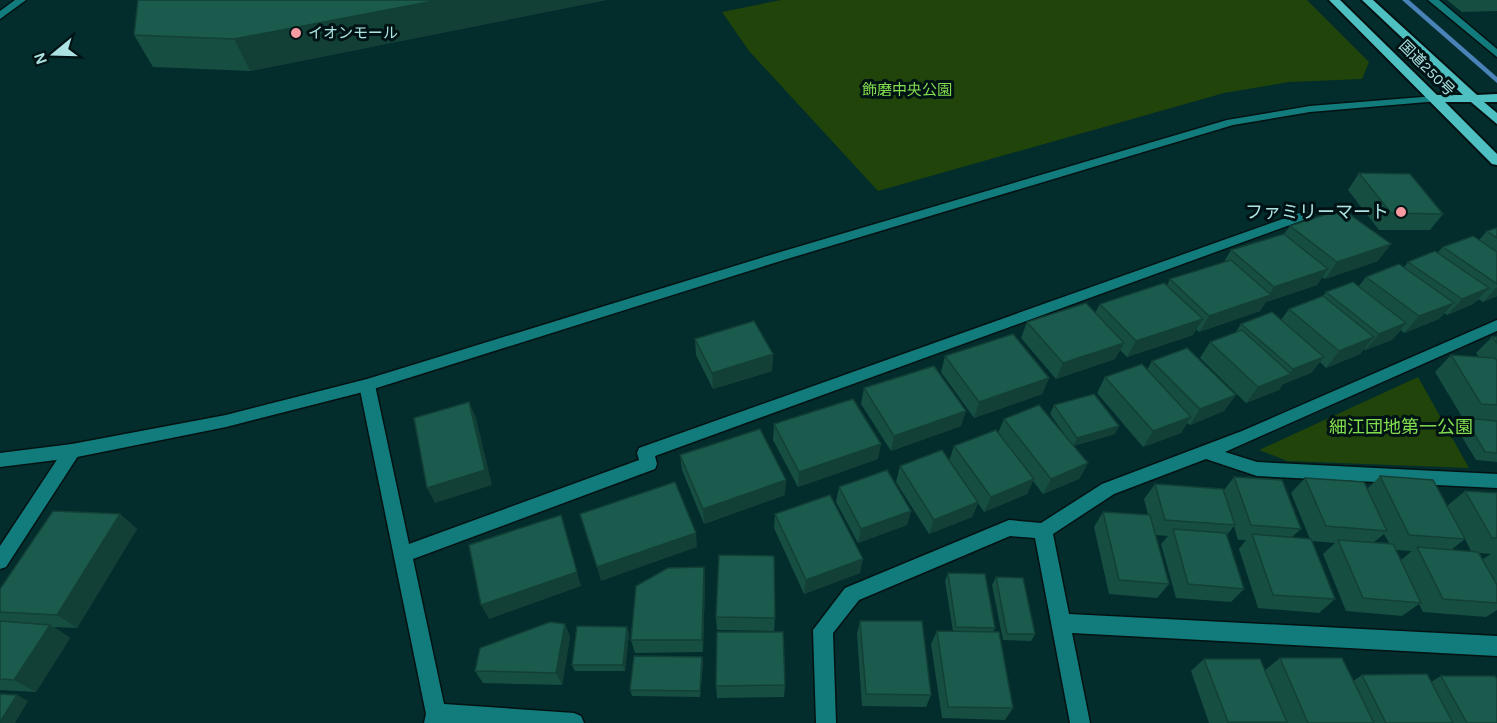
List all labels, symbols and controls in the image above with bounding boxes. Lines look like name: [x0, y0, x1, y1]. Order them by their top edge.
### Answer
north arrow: [24, 24, 84, 84]
place label: イオンモール: [308, 24, 398, 42]
marker: イオンモール: [289, 26, 303, 40]
street label: 国道250号: [1396, 37, 1458, 99]
text: N: [29, 50, 51, 67]
park label: 飾磨中央公園: [862, 81, 952, 99]
place label: ファミリーマート: [1245, 201, 1389, 223]
marker: ファミリーマート: [1394, 205, 1408, 219]
park label: 細江団地第一公園: [1329, 416, 1473, 438]

